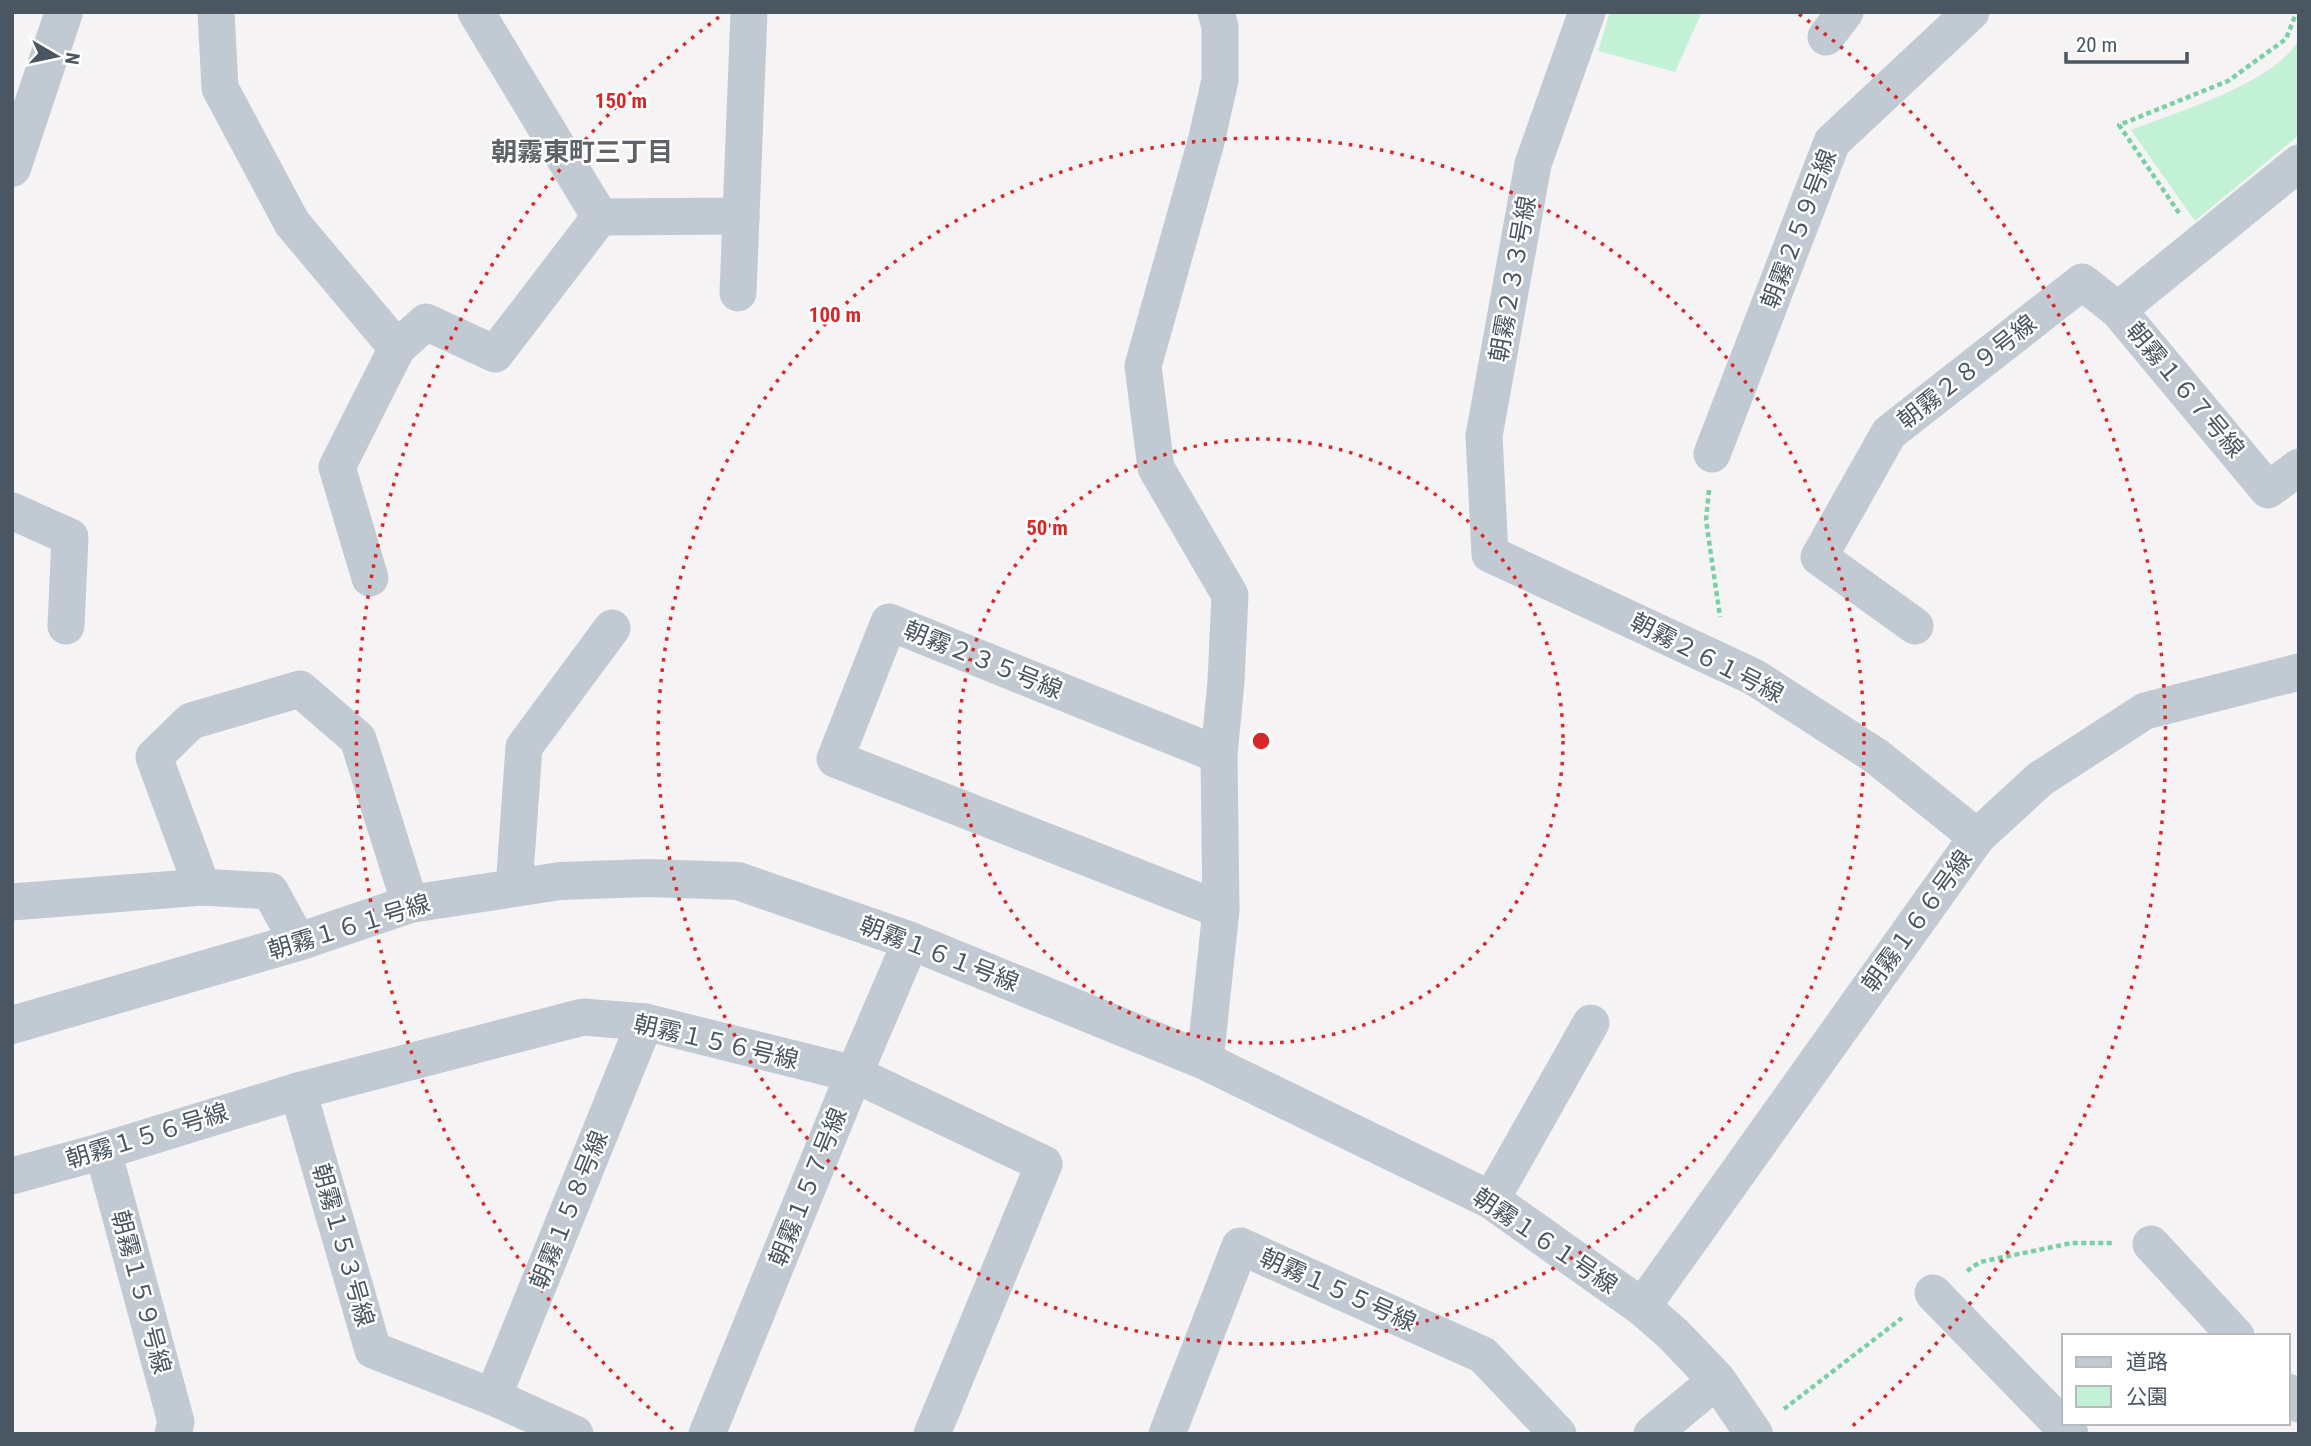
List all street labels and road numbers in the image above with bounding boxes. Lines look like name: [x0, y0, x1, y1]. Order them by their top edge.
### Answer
street label: 朝霧２５９号線: [1756, 146, 1842, 312]
street label: 朝霧２３３号線: [1485, 194, 1541, 364]
street label: 朝霧２８９号線: [1892, 309, 2042, 435]
street label: 朝霧１６７号線: [2120, 317, 2250, 463]
street label: 朝霧２６１号線: [1626, 607, 1788, 709]
street label: 朝霧２３５号線: [900, 616, 1066, 704]
street label: 朝霧１６６号線: [1856, 845, 1978, 997]
street label: 朝霧１６１号線: [265, 889, 433, 965]
street label: 朝霧１６１号線: [856, 911, 1022, 997]
street label: 朝霧１５６号線: [631, 1009, 801, 1075]
street label: 朝霧１５６号線: [63, 1098, 231, 1174]
street label: 朝霧１５７号線: [764, 1104, 852, 1270]
street label: 朝霧１５８号線: [525, 1127, 613, 1293]
street label: 朝霧１５３号線: [306, 1160, 380, 1330]
street label: 朝霧１６１号線: [1468, 1182, 1622, 1300]
street label: 朝霧１５９号線: [106, 1207, 176, 1377]
street label: 朝霧１５５号線: [1256, 1243, 1420, 1337]

